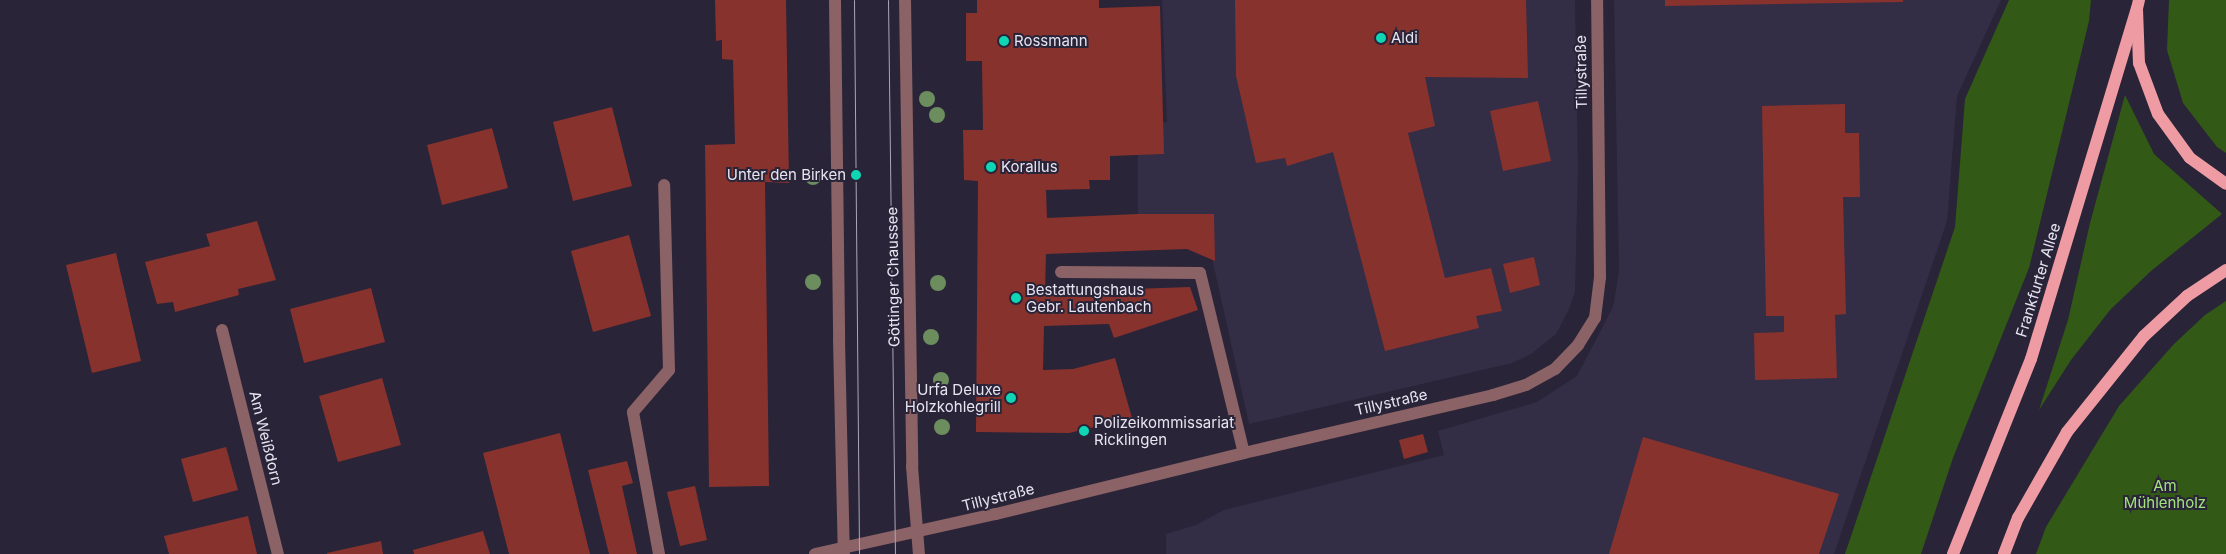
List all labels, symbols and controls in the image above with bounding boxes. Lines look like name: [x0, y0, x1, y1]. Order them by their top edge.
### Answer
place label: Aldi: [1391, 29, 1418, 47]
place label: Rossmann: [1014, 32, 1088, 50]
marker: Aldi: [1375, 32, 1387, 44]
marker: Rossmann: [998, 35, 1010, 47]
street label: Tillystraße: [1571, 35, 1591, 109]
place label: Korallus: [1001, 158, 1058, 176]
marker: Korallus: [985, 161, 997, 173]
place label: Unter den Birken: [727, 166, 846, 184]
marker: Unter den Birken: [850, 169, 862, 181]
street label: Göttinger Chaussee: [883, 207, 903, 347]
street label: Frankfurter Allee: [2012, 221, 2064, 339]
place label: Bestattungshaus Gebr. Lautenbach: [1026, 280, 1152, 315]
marker: Bestattungshaus Gebr. Lautenbach: [1010, 292, 1022, 304]
place label: Urfa Deluxe Holzkohlegrill: [905, 380, 1001, 415]
street label: Tillystraße: [1353, 385, 1429, 419]
street label: Am Weißdorn: [246, 389, 286, 487]
marker: Urfa Deluxe Holzkohlegrill: [1005, 392, 1017, 404]
place label: Polizeikommissariat Ricklingen: [1094, 413, 1234, 448]
marker: Polizeikommissariat Ricklingen: [1078, 425, 1090, 437]
park label: Am Mühlenholz: [2124, 476, 2206, 511]
street label: Tillystraße: [960, 479, 1036, 515]

